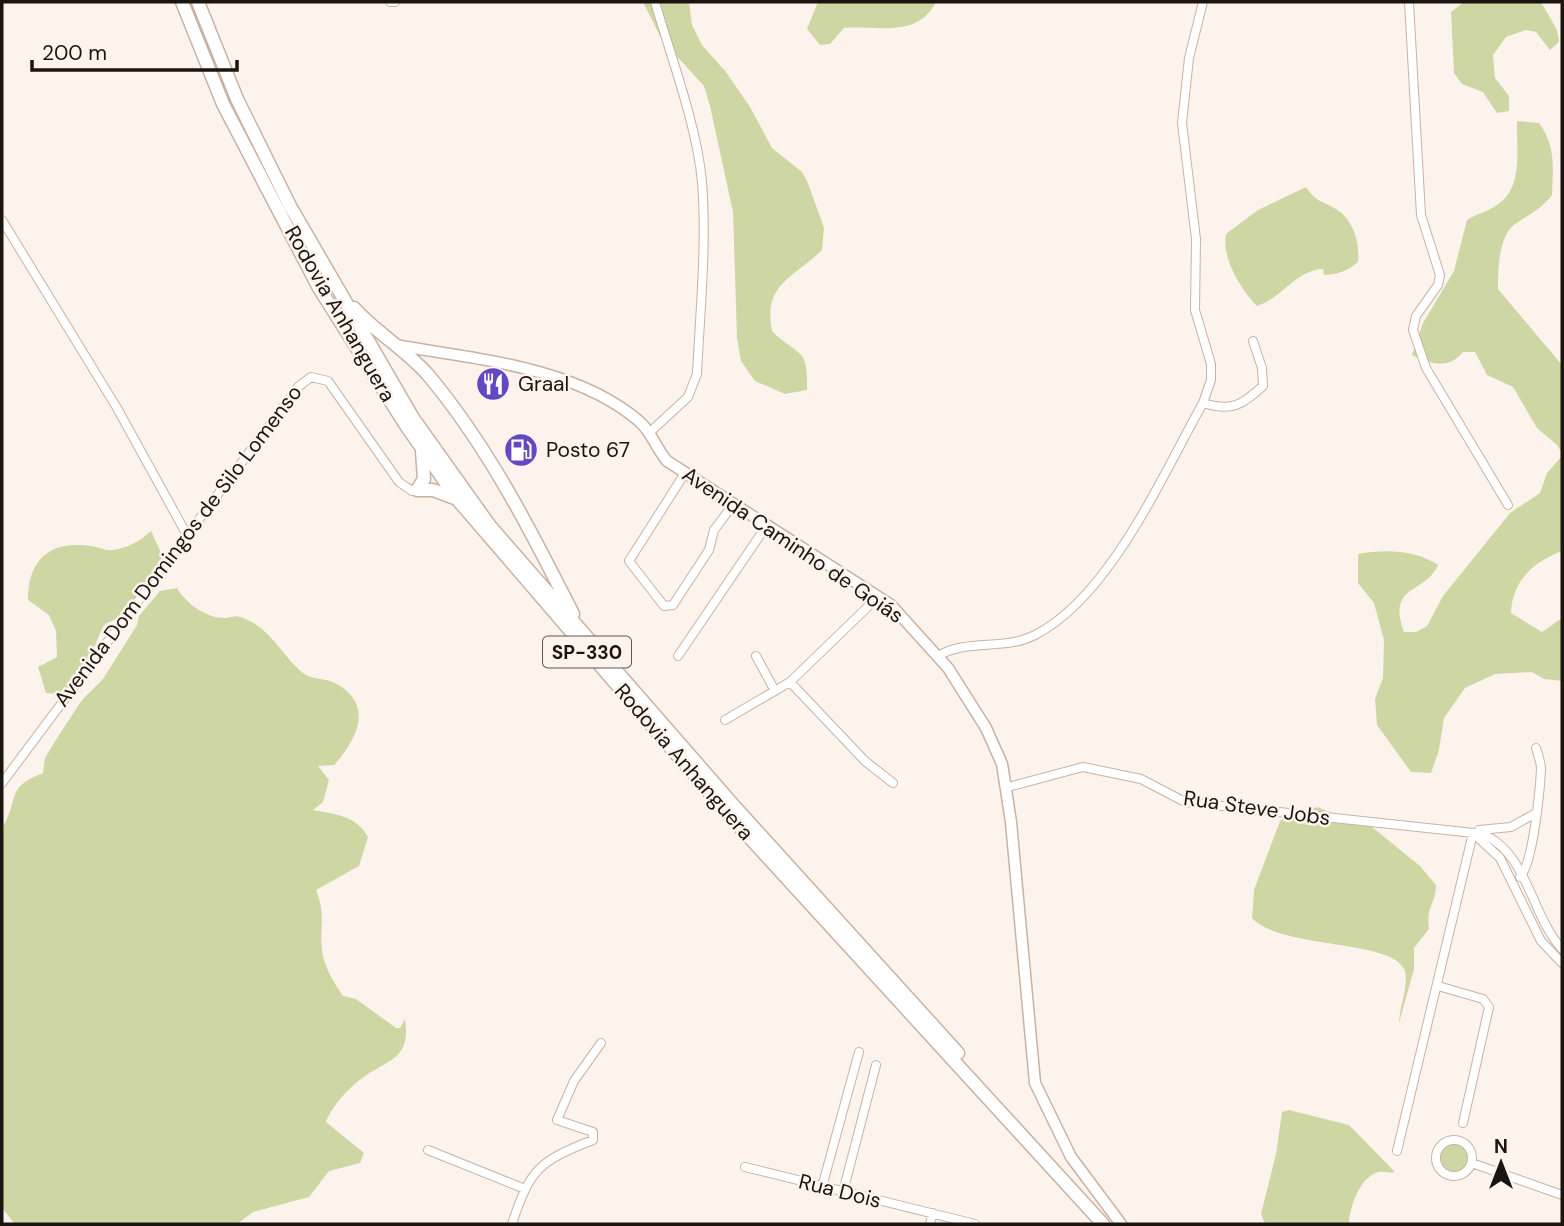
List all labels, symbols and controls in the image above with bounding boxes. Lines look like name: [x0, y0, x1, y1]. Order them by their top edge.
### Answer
scale bar: [32, 28, 236, 72]
text: 200 m: [42, 39, 107, 67]
street label: Rodovia Anhanguera: [278, 221, 402, 407]
restaurant icon: Graal: [474, 365, 512, 403]
place label: Graal: [518, 370, 569, 398]
street label: Avenida Dom Domingos de Silo Lomenso: [48, 380, 308, 712]
fuel station icon: Posto 67: [502, 431, 540, 469]
place label: Posto 67: [546, 436, 630, 464]
street label: Avenida Caminho de Goiás: [677, 460, 909, 630]
road number: SP-330: [543, 636, 631, 667]
street label: Rodovia Anhanguera: [608, 678, 760, 846]
street label: Rua Steve Jobs: [1182, 784, 1332, 832]
north arrow: [1466, 1128, 1536, 1198]
text: N: [1494, 1134, 1508, 1159]
street label: Rua Dois: [796, 1167, 884, 1215]

